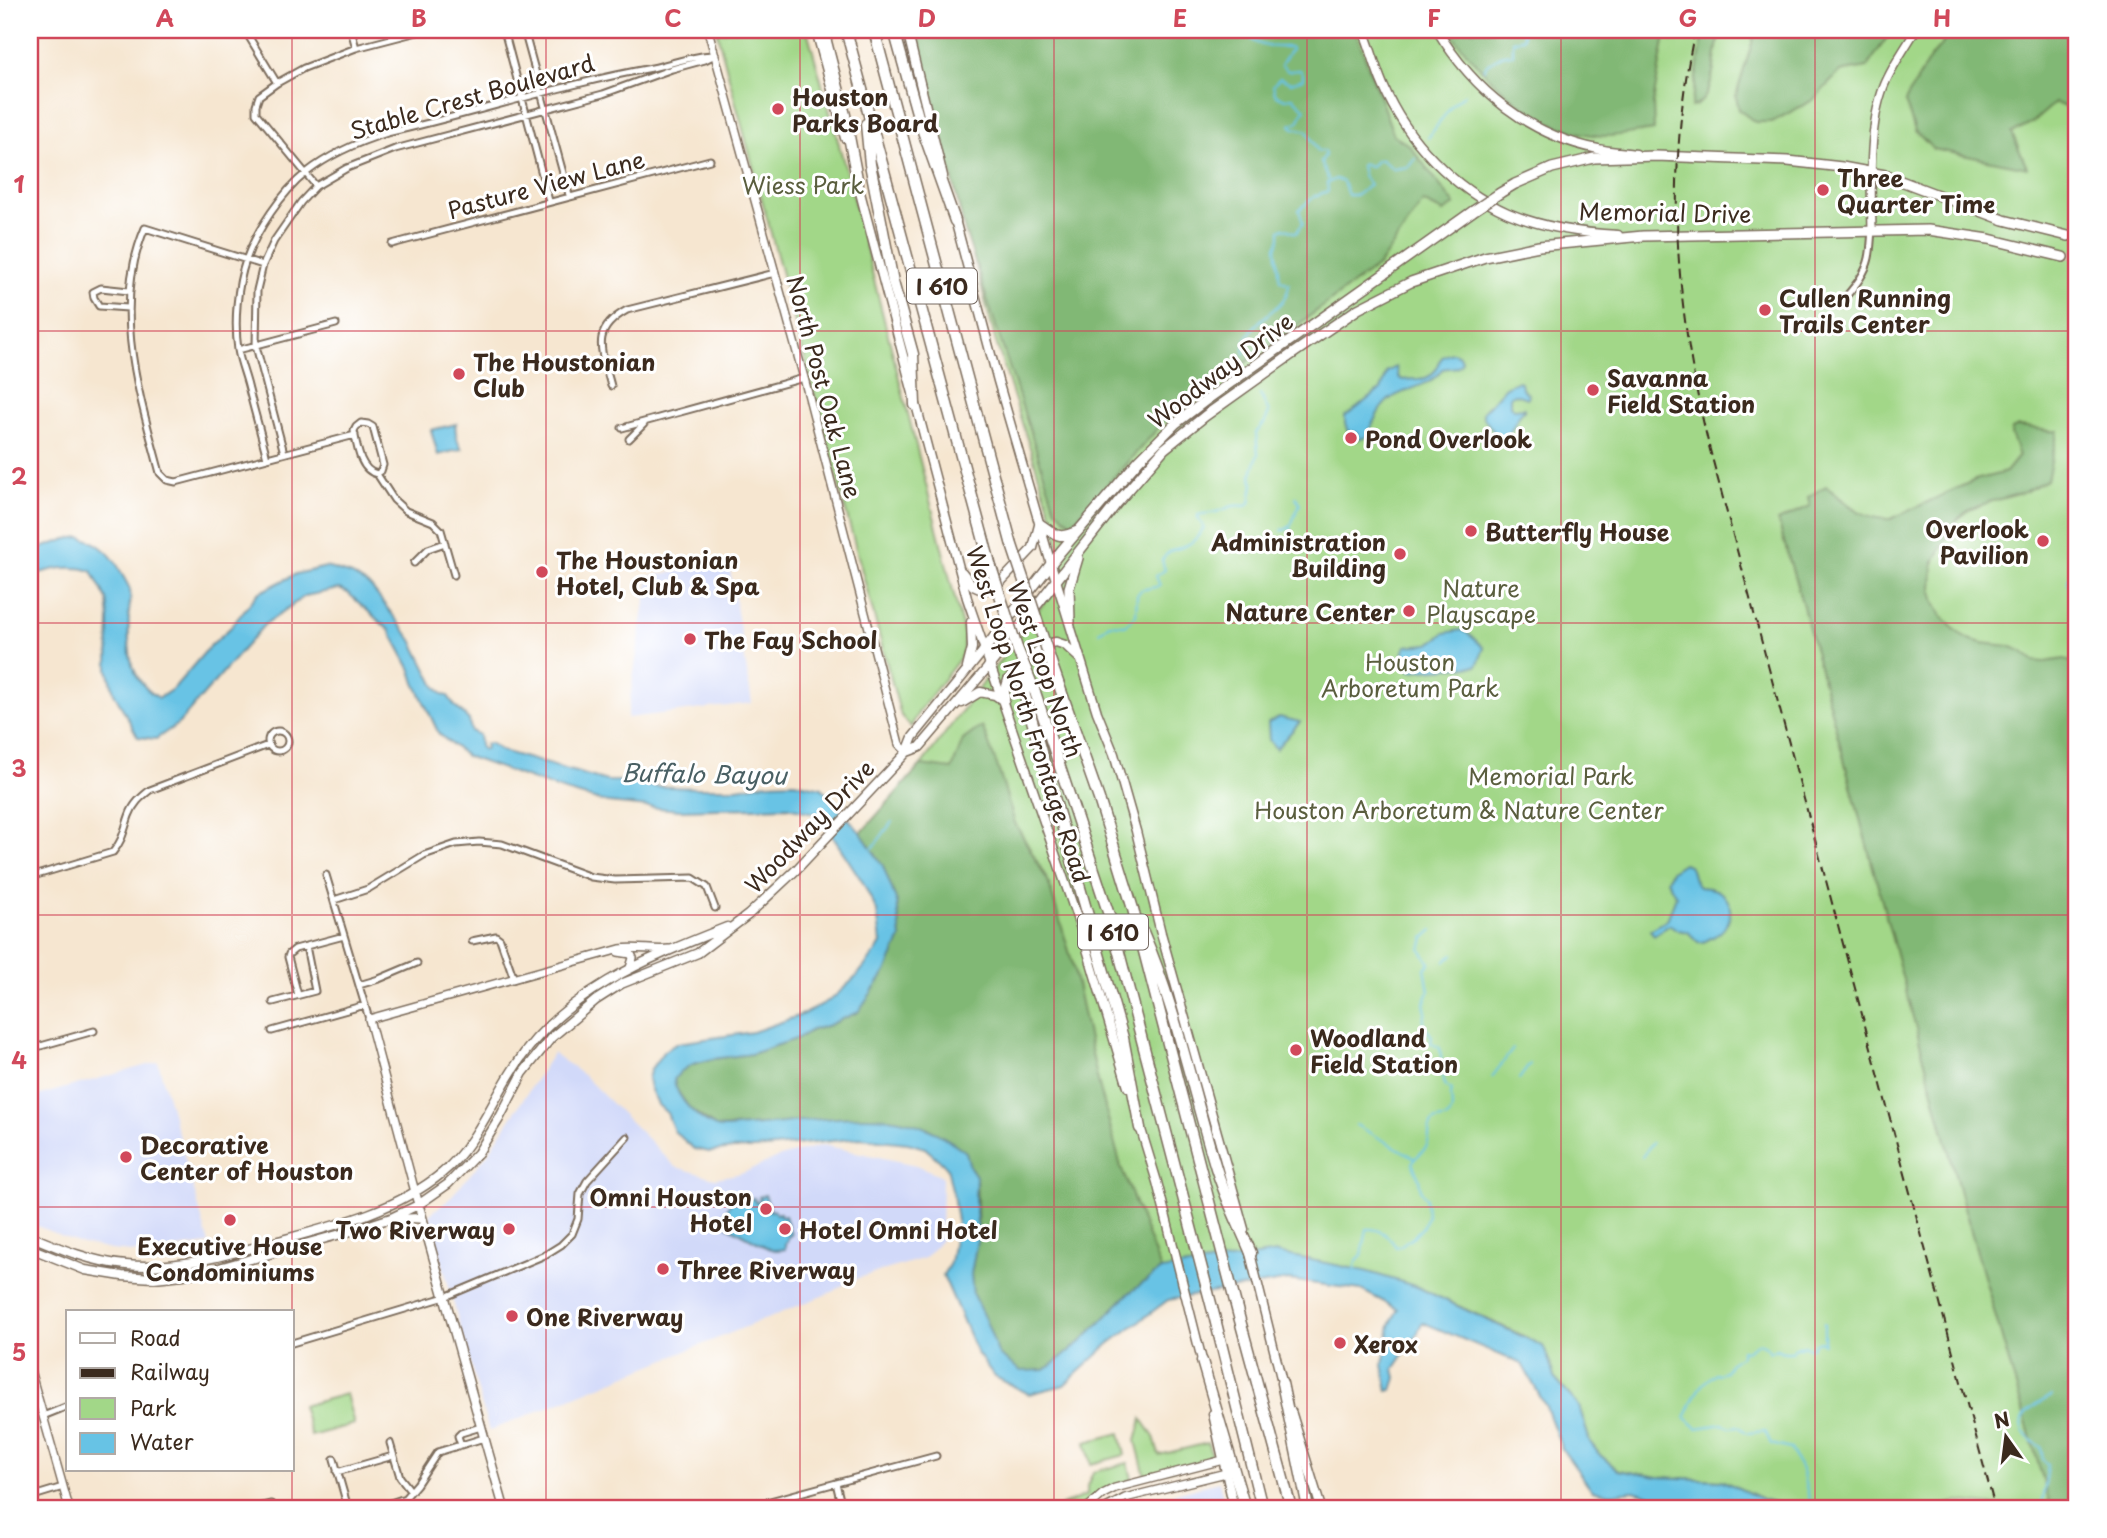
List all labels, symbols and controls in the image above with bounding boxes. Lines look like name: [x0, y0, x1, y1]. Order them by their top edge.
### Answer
text: A: [156, 0, 174, 35]
text: B: [411, 0, 427, 35]
text: C: [664, 0, 682, 35]
text: D: [918, 0, 936, 35]
text: E: [1173, 0, 1187, 35]
text: F: [1427, 0, 1441, 35]
text: G: [1679, 0, 1697, 35]
text: H: [1933, 0, 1951, 35]
street label: Stable Crest Boulevard: [346, 44, 598, 148]
place label: Houston Parks Board: [792, 79, 938, 140]
marker: Houston Parks Board: [770, 101, 786, 117]
street label: Pasture View Lane: [444, 141, 648, 227]
place label: Three Quarter Time: [1837, 160, 1995, 221]
text: 1: [14, 166, 25, 201]
park label: Wiess Park: [742, 167, 864, 202]
marker: Three Quarter Time: [1815, 182, 1831, 198]
street label: Memorial Drive: [1578, 193, 1752, 231]
road number: I 610: [907, 268, 977, 304]
street label: North Post Oak Lane: [778, 272, 872, 502]
place label: Cullen Running Trails Center: [1779, 280, 1951, 341]
marker: Cullen Running Trails Center: [1757, 302, 1773, 318]
street label: Woodway Drive: [1140, 304, 1300, 436]
place label: The Houstonian Club: [473, 344, 655, 405]
place label: Savanna Field Station: [1607, 360, 1755, 421]
marker: The Houstonian Club: [451, 366, 467, 382]
marker: Savanna Field Station: [1585, 382, 1601, 398]
place label: Pond Overlook: [1365, 421, 1532, 456]
marker: Pond Overlook: [1343, 430, 1359, 446]
text: 2: [11, 458, 27, 493]
place label: Overlook Pavilion: [1925, 511, 2029, 572]
place label: Butterfly House: [1485, 514, 1670, 549]
marker: Butterfly House: [1463, 523, 1479, 539]
place label: Administration Building: [1210, 524, 1386, 585]
marker: Overlook Pavilion: [2035, 533, 2051, 549]
street label: West Loop North Frontage Road: [958, 541, 1100, 887]
place label: The Houstonian Hotel, Club & Spa: [556, 542, 760, 603]
marker: Administration Building: [1392, 546, 1408, 562]
marker: The Houstonian Hotel, Club & Spa: [534, 564, 550, 580]
park label: Nature Playscape: [1426, 570, 1536, 631]
street label: West Loop North: [999, 576, 1093, 762]
place label: Nature Center: [1225, 594, 1395, 629]
marker: Nature Center: [1401, 603, 1417, 619]
place label: The Fay School: [704, 622, 877, 657]
marker: The Fay School: [682, 631, 698, 647]
park label: Houston Arboretum Park: [1321, 644, 1499, 705]
text: 3: [11, 750, 27, 785]
street label: Woodway Drive: [736, 751, 882, 901]
water label: Buffalo Bayou: [621, 754, 789, 792]
park label: Memorial Park: [1468, 758, 1634, 793]
park label: Houston Arboretum & Nature Center: [1254, 792, 1664, 827]
road number: I 610: [1078, 914, 1148, 950]
place label: Woodland Field Station: [1310, 1020, 1458, 1081]
text: 4: [11, 1042, 27, 1077]
marker: Woodland Field Station: [1288, 1042, 1304, 1058]
place label: Decorative Center of Houston: [140, 1127, 354, 1188]
marker: Decorative Center of Houston: [118, 1149, 134, 1165]
place label: Omni Houston Hotel: [590, 1179, 752, 1240]
marker: Omni Houston Hotel: [758, 1201, 774, 1217]
marker: Executive House Condominiums: [222, 1212, 238, 1228]
place label: Two Riverway: [335, 1212, 495, 1247]
place label: Hotel Omni Hotel: [799, 1212, 998, 1247]
marker: Two Riverway: [501, 1221, 517, 1237]
marker: Hotel Omni Hotel: [777, 1221, 793, 1237]
place label: Executive House Condominiums: [137, 1228, 323, 1289]
place label: Three Riverway: [677, 1252, 855, 1287]
marker: Three Riverway: [655, 1261, 671, 1277]
place label: One Riverway: [526, 1299, 683, 1334]
marker: One Riverway: [504, 1308, 520, 1324]
legend: [66, 1310, 294, 1472]
text: Road: [130, 1321, 181, 1353]
place label: Xerox: [1354, 1326, 1418, 1361]
text: 5: [12, 1334, 26, 1369]
marker: Xerox: [1332, 1335, 1348, 1351]
text: Railway: [130, 1355, 210, 1387]
text: Park: [130, 1391, 177, 1423]
north arrow: [1970, 1402, 2040, 1472]
text: N: [1991, 1404, 2012, 1435]
text: Water: [130, 1425, 194, 1457]

